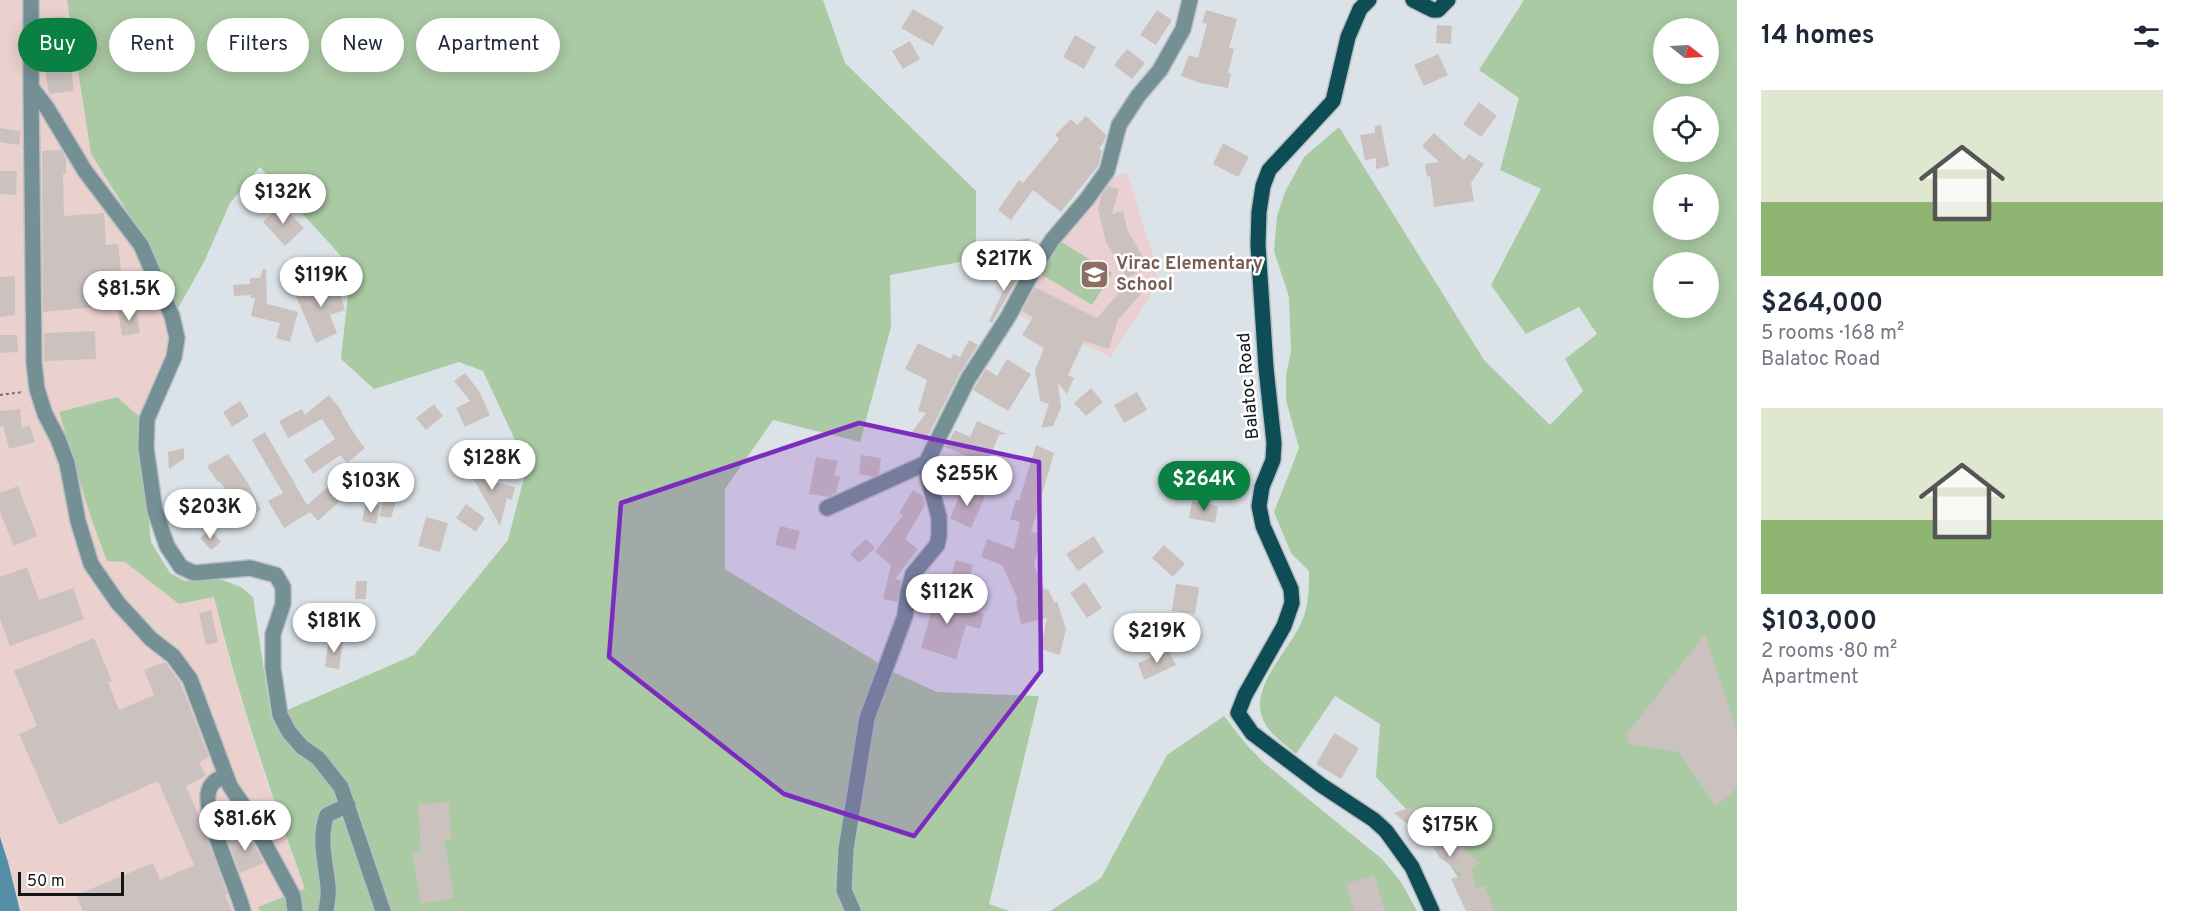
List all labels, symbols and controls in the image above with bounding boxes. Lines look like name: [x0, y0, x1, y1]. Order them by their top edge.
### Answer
chip: Buy: [18, 18, 97, 72]
chip: Rent: [109, 18, 195, 72]
chip: Filters: [207, 18, 309, 72]
chip: New: [321, 18, 404, 72]
chip: Apartment: [416, 18, 560, 72]
north arrow: [1653, 18, 1719, 84]
map controls: [1653, 18, 1719, 318]
text: 14 homes: [1761, 20, 1875, 53]
icon: filters: [2130, 20, 2163, 53]
button: locate: [1653, 96, 1719, 162]
icon: home: [1908, 129, 2016, 237]
pin: $132K: [241, 174, 325, 225]
button: +: [1653, 174, 1719, 240]
text: $132K: [254, 180, 312, 206]
pin: $217K: [962, 241, 1046, 292]
text: $217K: [975, 247, 1033, 273]
button: −: [1653, 252, 1719, 318]
place label: Virac Elementary School: [1116, 253, 1263, 297]
pin: $119K: [279, 257, 363, 308]
school or university icon: Virac Elementary School: [1079, 258, 1111, 290]
text: $119K: [294, 263, 348, 289]
pin: $81.5K: [80, 271, 178, 322]
text: $81.5K: [97, 277, 161, 303]
text: $264,000: [1761, 288, 1883, 321]
text: 5 rooms · 168 m²: [1761, 321, 1904, 347]
street label: Balatoc Road: [1233, 332, 1265, 440]
text: Balatoc Road: [1761, 347, 1880, 373]
pin: $128K: [450, 440, 534, 491]
text: $128K: [463, 446, 521, 472]
icon: home: [1908, 447, 2016, 555]
pin: $255K: [925, 456, 1009, 507]
pin: $264K: [1162, 461, 1246, 512]
text: $255K: [936, 462, 998, 488]
pin: $103K: [329, 463, 413, 514]
text: $264K: [1172, 467, 1236, 493]
text: $103K: [341, 469, 401, 495]
pin: $203K: [168, 489, 252, 540]
text: $203K: [178, 495, 242, 521]
pin: $112K: [905, 574, 989, 625]
text: $112K: [920, 580, 974, 606]
pin: $181K: [292, 603, 376, 654]
text: $103,000: [1761, 606, 1877, 639]
text: $181K: [307, 609, 361, 635]
pin: $219K: [1115, 613, 1199, 664]
text: $219K: [1128, 619, 1186, 645]
text: 2 rooms · 80 m²: [1761, 639, 1897, 665]
text: Apartment: [1761, 665, 1859, 691]
pin: $81.6K: [196, 801, 294, 852]
text: $81.6K: [213, 807, 277, 833]
pin: $175K: [1408, 807, 1492, 858]
text: $175K: [1421, 813, 1479, 839]
scale bar: [18, 869, 124, 896]
text: 50 m: [27, 872, 65, 892]

